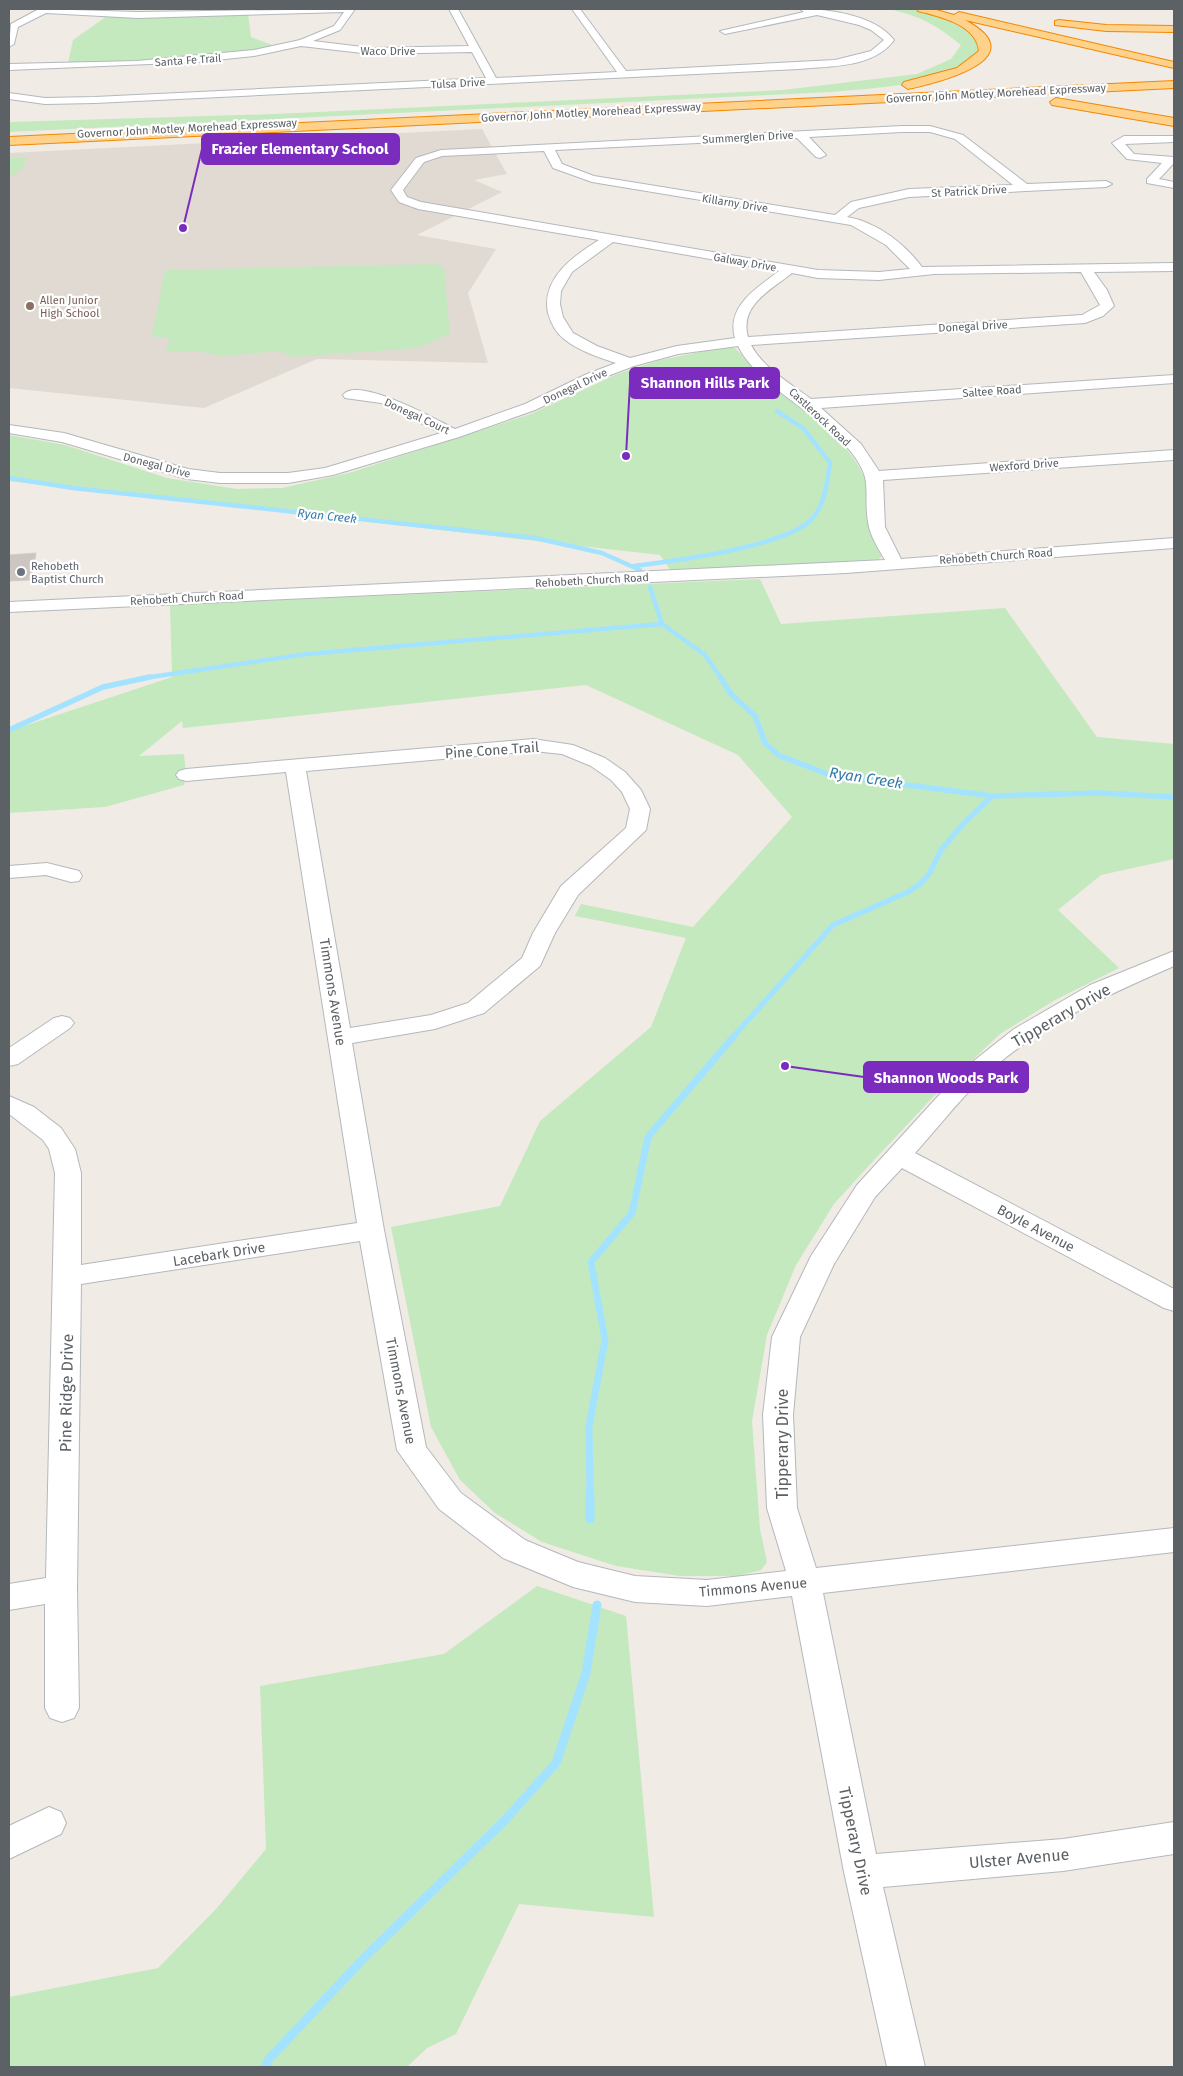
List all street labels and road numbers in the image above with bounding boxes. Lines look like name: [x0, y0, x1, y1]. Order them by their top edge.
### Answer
street label: Waco Drive: [361, 45, 415, 58]
street label: Santa Fe Trail: [154, 52, 222, 69]
street label: Tulsa Drive: [430, 76, 486, 91]
street label: Governor John Motley Morehead Expressway: [886, 81, 1107, 106]
street label: Governor John Motley Morehead Expressway: [481, 100, 702, 125]
street label: Governor John Motley Morehead Expressway: [77, 116, 298, 141]
street label: Summerglen Drive: [702, 129, 794, 146]
street label: St Patrick Drive: [931, 183, 1007, 200]
street label: Killarny Drive: [701, 192, 769, 215]
street label: Galway Drive: [712, 251, 777, 274]
street label: Donegal Drive: [938, 318, 1008, 335]
street label: Donegal Drive: [541, 366, 609, 407]
street label: Saltee Road: [962, 383, 1022, 400]
street label: Castlerock Road: [786, 385, 853, 449]
street label: Donegal Court: [382, 396, 451, 437]
street label: Donegal Drive: [122, 450, 192, 481]
street label: Wexford Drive: [989, 457, 1059, 474]
street label: Rehobeth Church Road: [939, 546, 1053, 567]
street label: Rehobeth Church Road: [535, 571, 649, 590]
street label: Rehobeth Church Road: [130, 589, 244, 608]
street label: Pine Cone Trail: [444, 739, 540, 762]
street label: Timmons Avenue: [316, 937, 349, 1047]
street label: Tipperary Drive: [1009, 980, 1114, 1051]
street label: Boyle Avenue: [994, 1201, 1077, 1256]
street label: Lacebark Drive: [172, 1239, 267, 1270]
street label: Pine Ridge Drive: [56, 1334, 77, 1452]
street label: Timmons Avenue: [382, 1336, 419, 1446]
street label: Tipperary Drive: [773, 1389, 792, 1499]
street label: Timmons Avenue: [698, 1574, 808, 1601]
street label: Tipperary Drive: [835, 1785, 876, 1897]
street label: Ulster Avenue: [968, 1845, 1070, 1872]

